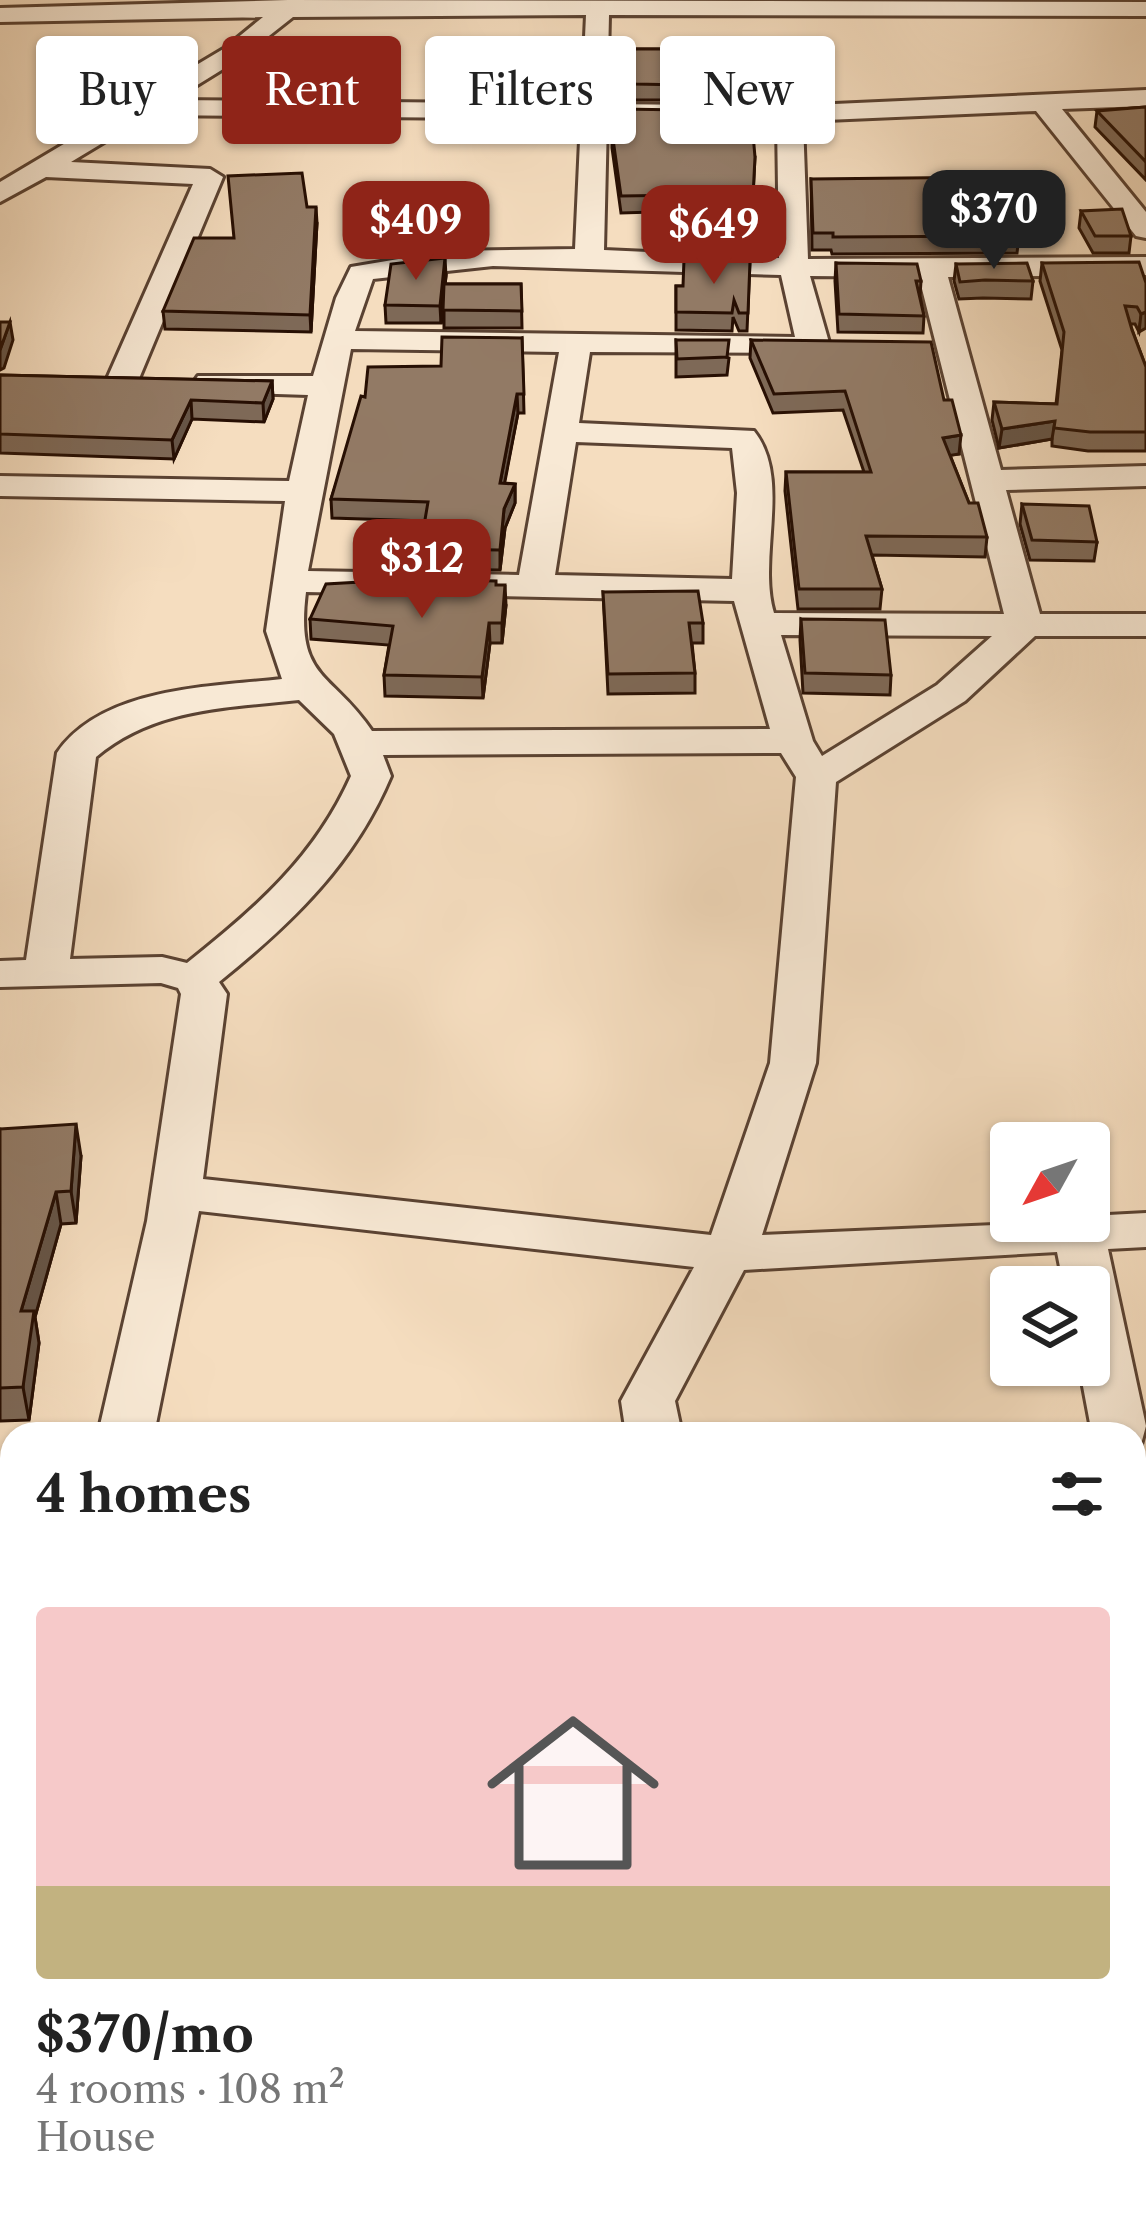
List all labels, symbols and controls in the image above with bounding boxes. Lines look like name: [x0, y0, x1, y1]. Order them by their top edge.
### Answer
chip: Buy: [36, 36, 198, 144]
chip: Rent: [222, 36, 401, 144]
chip: Filters: [425, 36, 636, 144]
chip: New: [660, 36, 835, 144]
pin: $370: [923, 170, 1065, 272]
pin: $409: [345, 181, 487, 283]
pin: $649: [643, 185, 785, 287]
text: $370: [949, 185, 1039, 233]
text: $409: [369, 196, 463, 244]
text: $649: [668, 200, 760, 248]
pin: $312: [351, 519, 493, 621]
text: $312: [380, 534, 464, 582]
north arrow: [990, 1122, 1110, 1242]
map controls: [990, 1122, 1110, 1386]
button: layers: [990, 1266, 1110, 1386]
icon: filters: [1044, 1461, 1110, 1527]
text: 4 homes: [36, 1463, 251, 1525]
icon: home: [465, 1685, 681, 1901]
text: $370/mo: [36, 2003, 254, 2065]
text: 4 rooms · 108 m²: [36, 2065, 345, 2113]
text: House: [36, 2113, 155, 2161]

